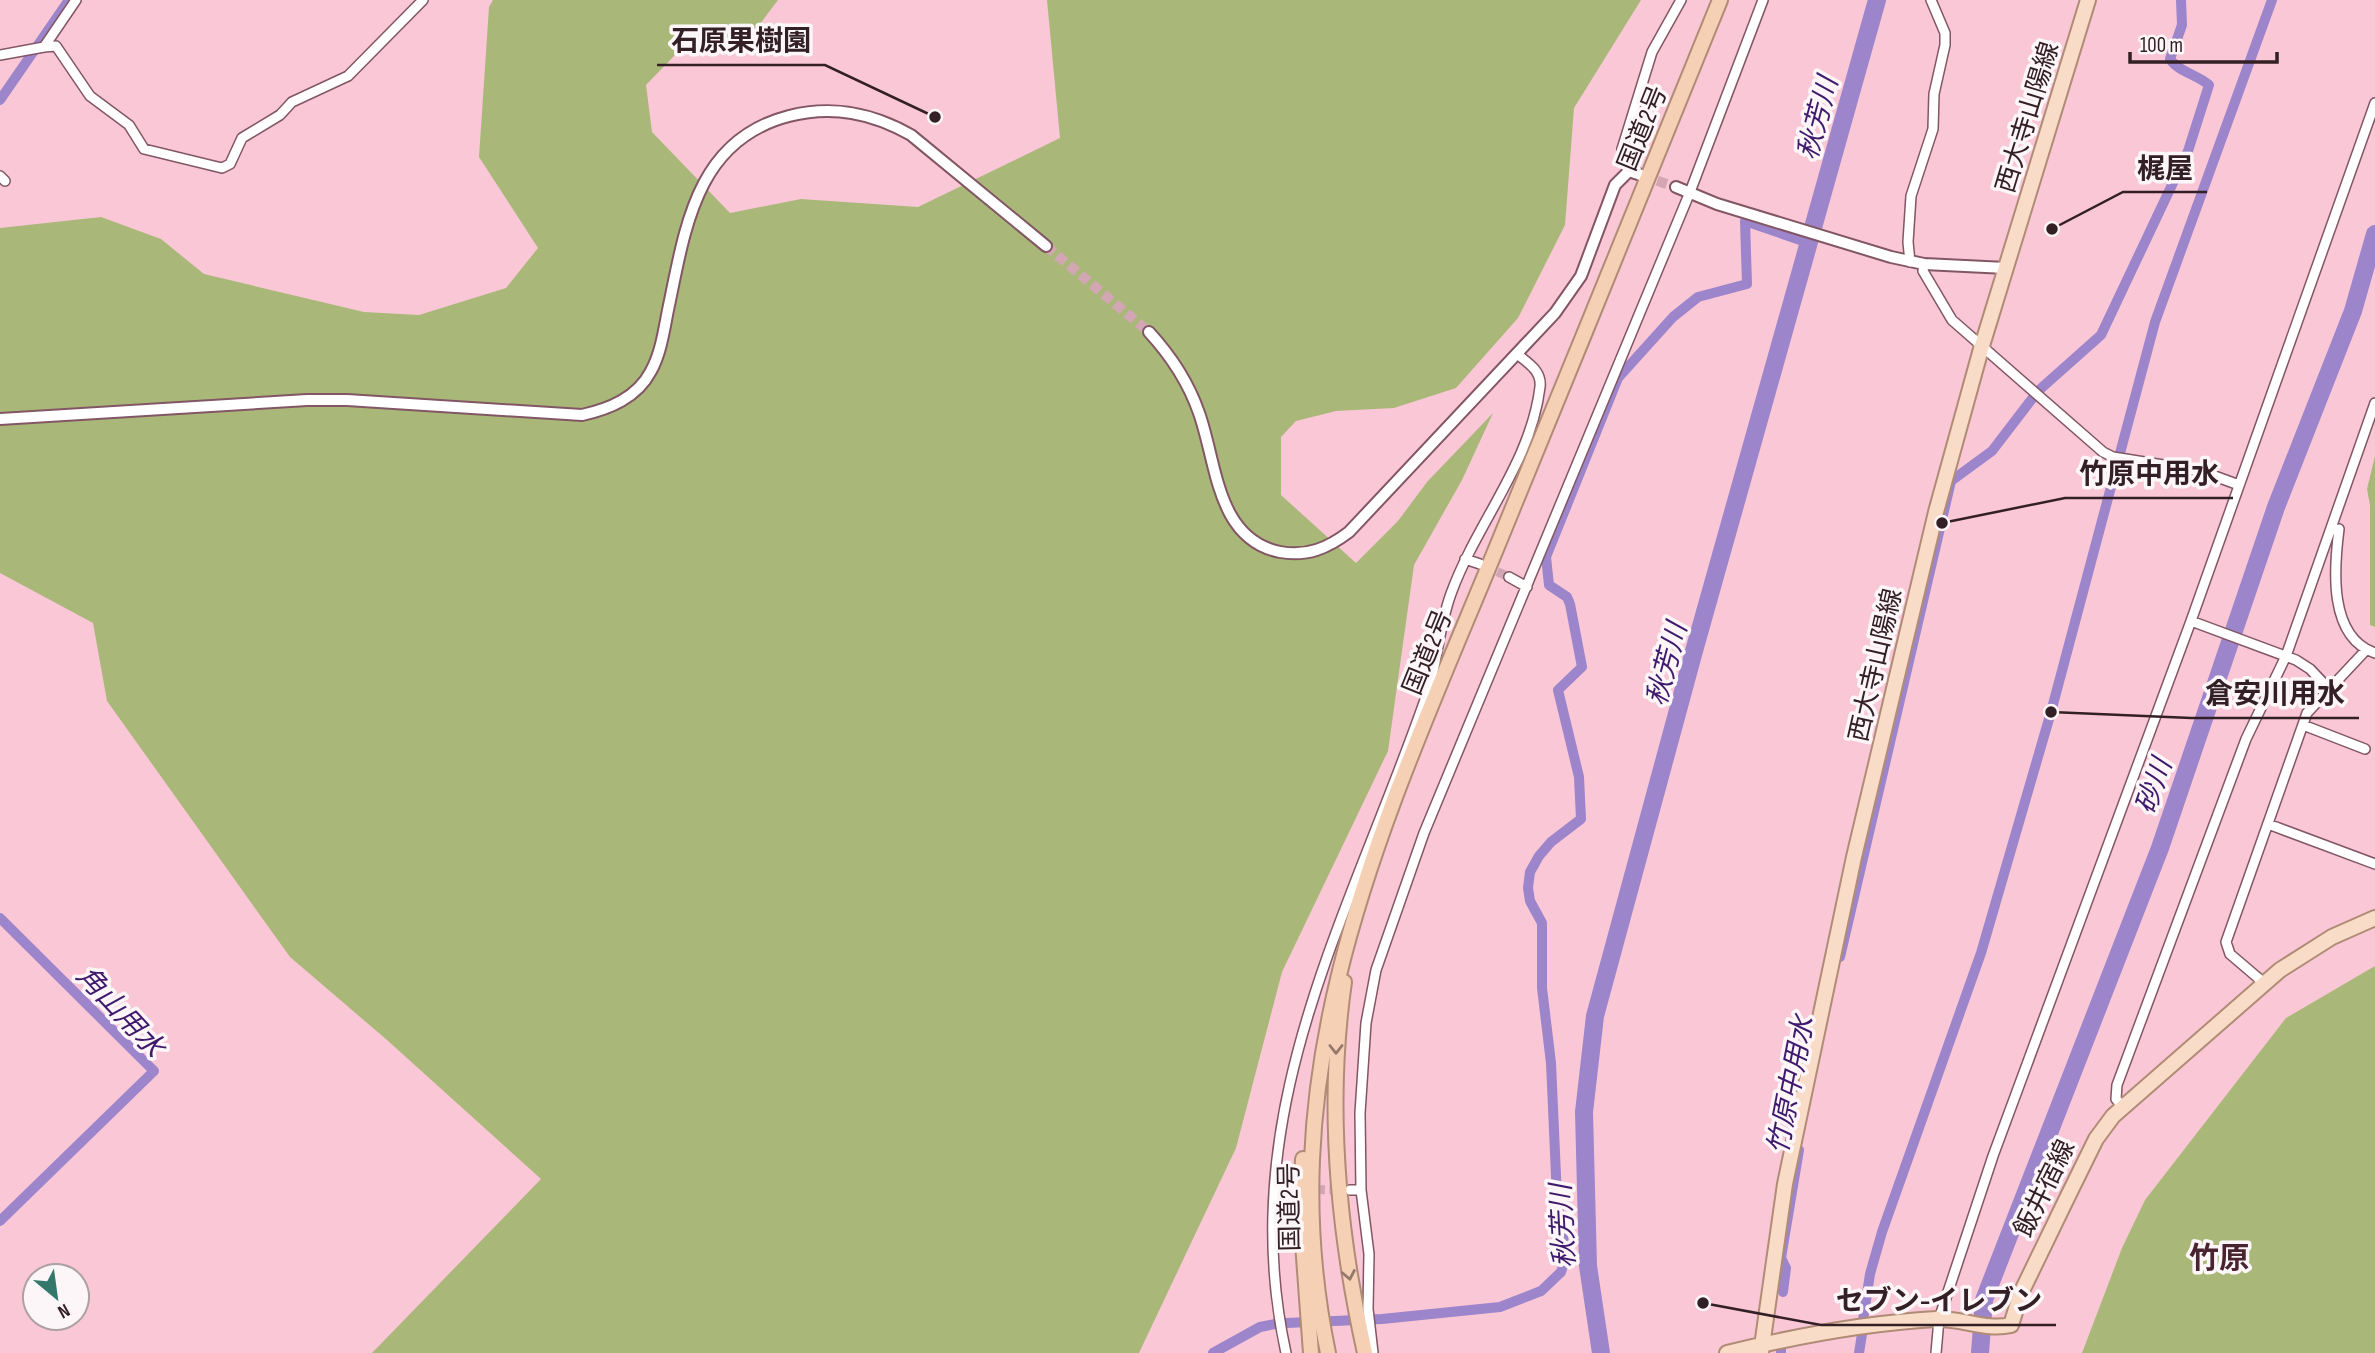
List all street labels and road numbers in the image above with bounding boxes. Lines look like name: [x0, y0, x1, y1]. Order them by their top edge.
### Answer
street label: 西大寺山陽線: [1991, 38, 2066, 197]
street label: 国道2号: [1612, 82, 1674, 175]
street label: 西大寺山陽線: [1844, 586, 1909, 745]
street label: 国道2号: [1397, 606, 1459, 699]
street label: 飯井宿線: [2009, 1135, 2082, 1242]
street label: 国道2号: [1274, 1162, 1307, 1252]

